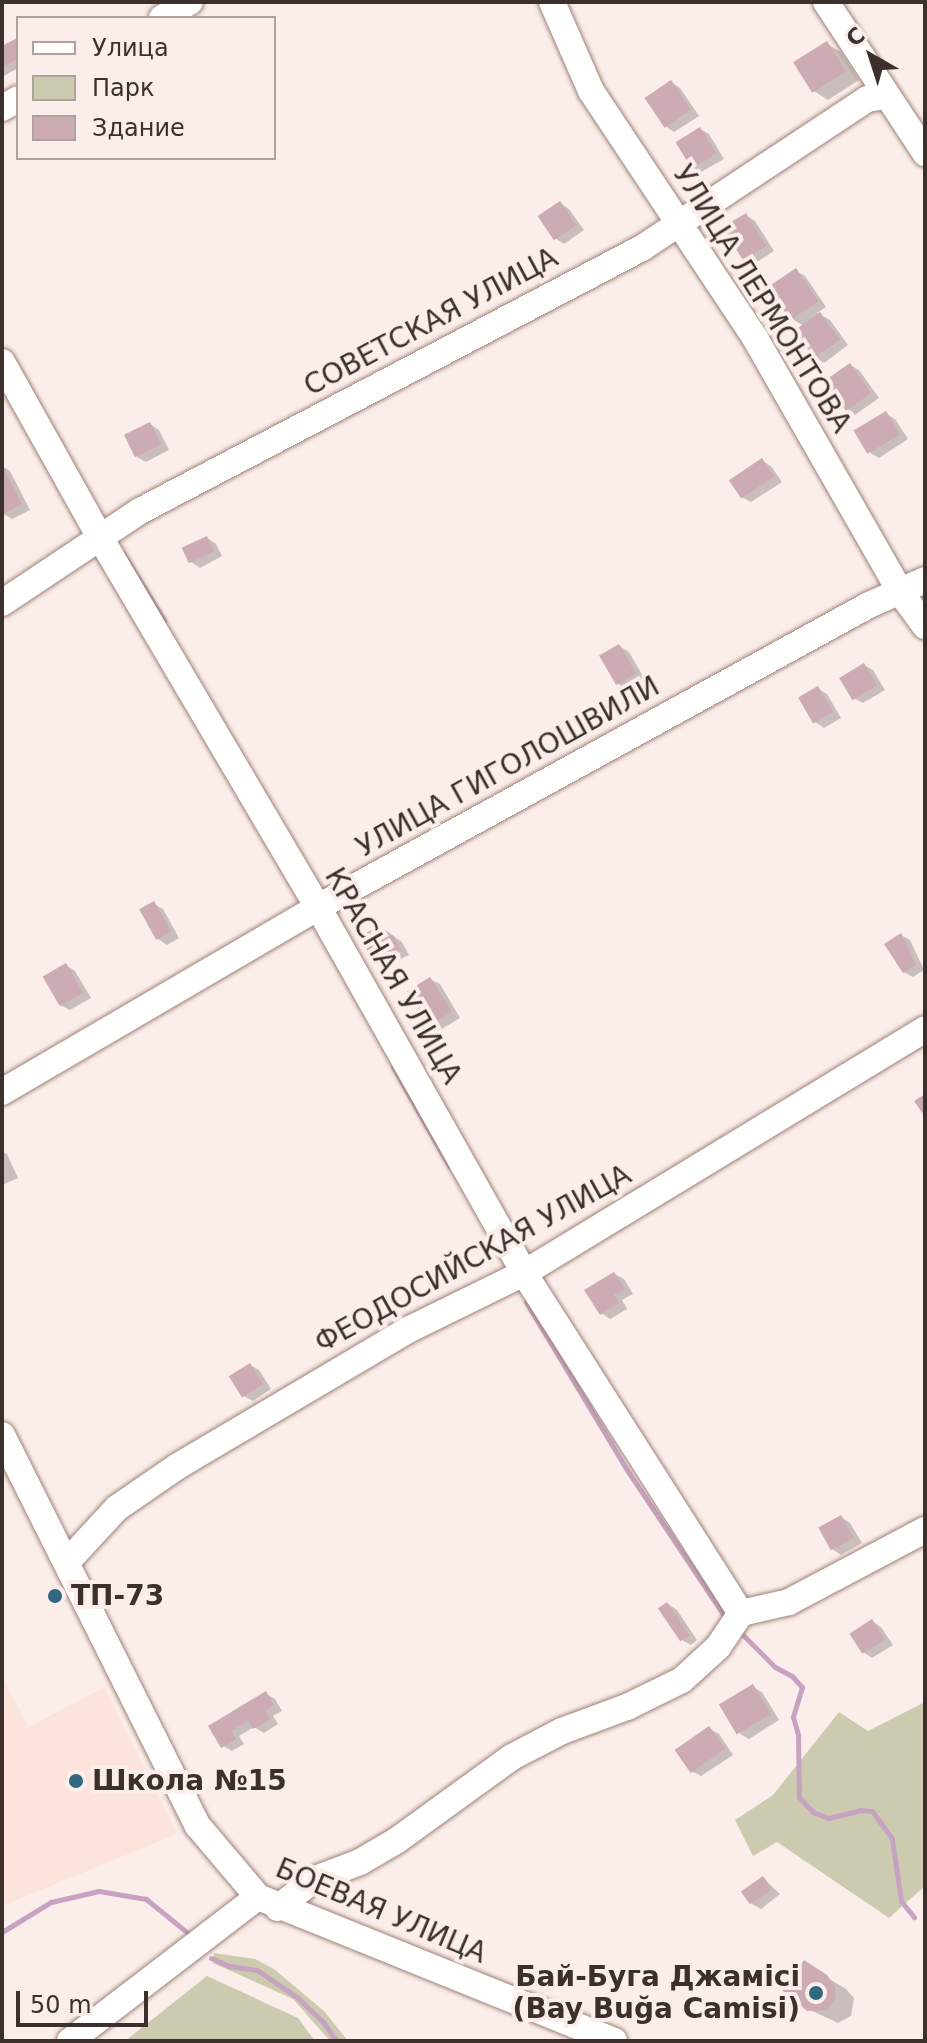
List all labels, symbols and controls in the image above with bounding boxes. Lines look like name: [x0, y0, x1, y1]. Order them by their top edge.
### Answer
legend: [16, 16, 276, 160]
north arrow: [831, 16, 911, 96]
text: С: [841, 22, 870, 52]
text: Улица: [92, 34, 169, 62]
text: Парк: [92, 74, 154, 102]
text: Здание: [92, 114, 185, 142]
street label: УЛИЦА ЛЕРМОНТОВА: [666, 159, 858, 439]
street label: СОВЕТСКАЯ УЛИЦА: [298, 241, 564, 403]
street label: УЛИЦА ГИГОЛОШВИЛИ: [351, 670, 665, 864]
street label: КРАСНАЯ УЛИЦА: [317, 862, 469, 1090]
street label: ФЕОДОСИЙСКАЯ УЛИЦА: [309, 1158, 637, 1360]
place label: ТП-73: [71, 1579, 164, 1613]
marker: ТП-73: [46, 1587, 64, 1605]
place label: Школа №15: [92, 1764, 287, 1798]
marker: Школа №15: [67, 1772, 85, 1790]
street label: БОЕВАЯ УЛИЦА: [271, 1851, 491, 1971]
place label: Бай-Буга Джамісі (Bay Buğa Camisi): [513, 1960, 800, 2026]
scale bar: [20, 1975, 152, 2025]
marker: Бай-Буга Джамісі (Bay Buğa Camisi): [807, 1984, 825, 2002]
text: 50 m: [30, 1991, 92, 2019]

